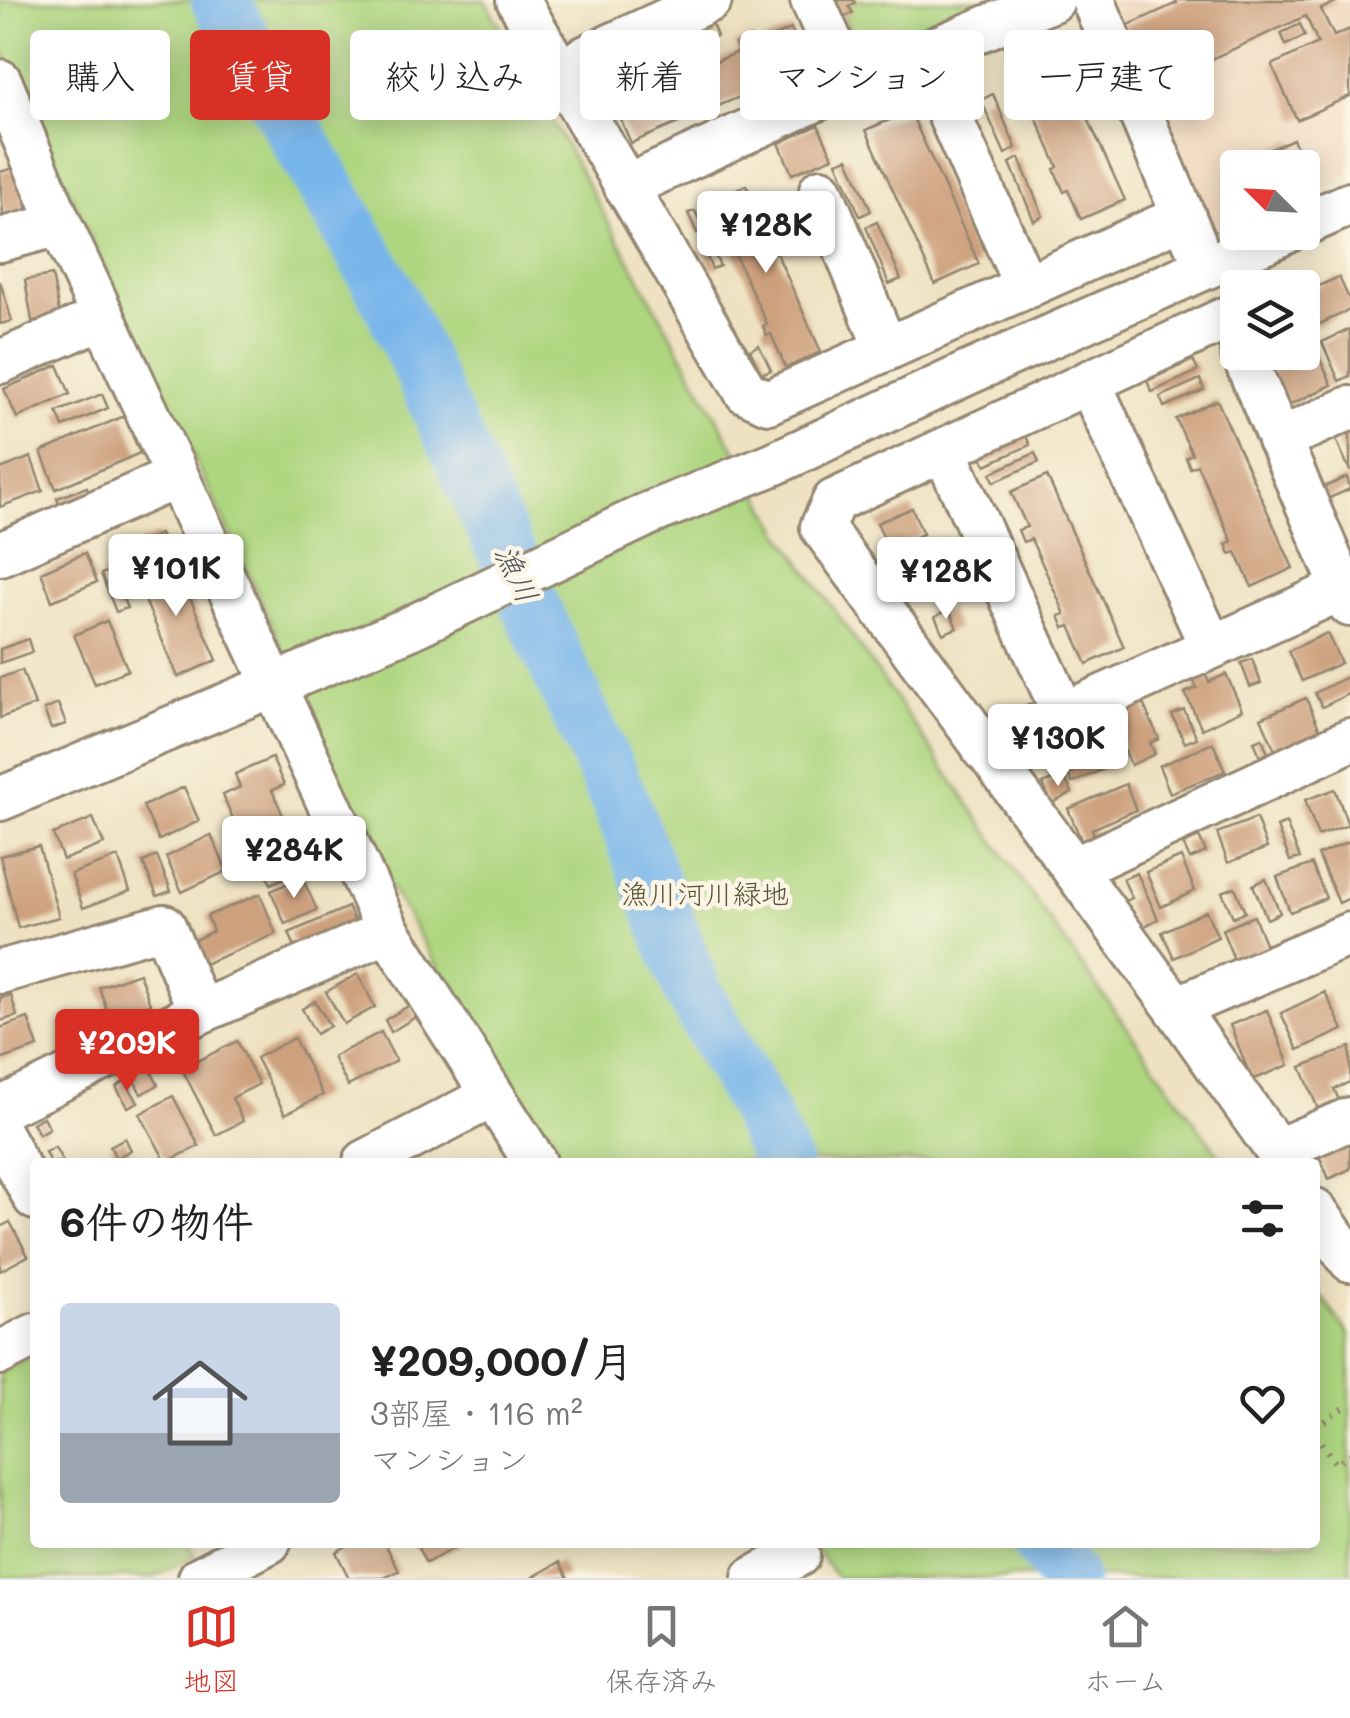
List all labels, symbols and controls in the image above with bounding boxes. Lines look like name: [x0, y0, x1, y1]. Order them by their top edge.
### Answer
chip: 購入: [30, 30, 170, 120]
chip: 賃貸: [190, 30, 330, 120]
chip: 絞り込み: [350, 30, 560, 120]
chip: 新着: [580, 30, 720, 120]
chip: マンション: [740, 30, 984, 120]
chip: 一戸建て: [1004, 30, 1214, 120]
north arrow: [1220, 150, 1320, 250]
map controls: [1220, 150, 1320, 370]
pin: ¥128K: [696, 191, 836, 276]
text: ¥128K: [719, 202, 813, 244]
button: layers: [1220, 270, 1320, 370]
pin: ¥101K: [106, 534, 246, 619]
pin: ¥128K: [876, 537, 1016, 622]
water label: 漁川: [487, 538, 549, 609]
text: ¥101K: [131, 545, 221, 587]
text: ¥128K: [899, 548, 993, 590]
pin: ¥130K: [988, 704, 1128, 789]
text: ¥130K: [1010, 715, 1106, 757]
pin: ¥284K: [224, 816, 364, 901]
text: ¥284K: [244, 827, 344, 869]
park label: 漁川河川緑地: [621, 875, 789, 911]
pin: ¥209K: [57, 1009, 197, 1094]
text: ¥209K: [77, 1020, 177, 1062]
icon: filters: [1235, 1191, 1290, 1246]
text: 6件の物件: [60, 1193, 253, 1248]
text: ¥209,000/月: [370, 1332, 634, 1387]
icon: home: [140, 1343, 260, 1463]
icon: heart: [1235, 1376, 1290, 1431]
text: 3部屋 · 116 m²: [370, 1391, 583, 1433]
text: マンション: [370, 1437, 529, 1479]
tab: 地図: [183, 1599, 239, 1699]
tab: 保存済み: [606, 1599, 718, 1699]
tab: ホーム: [1084, 1599, 1167, 1699]

